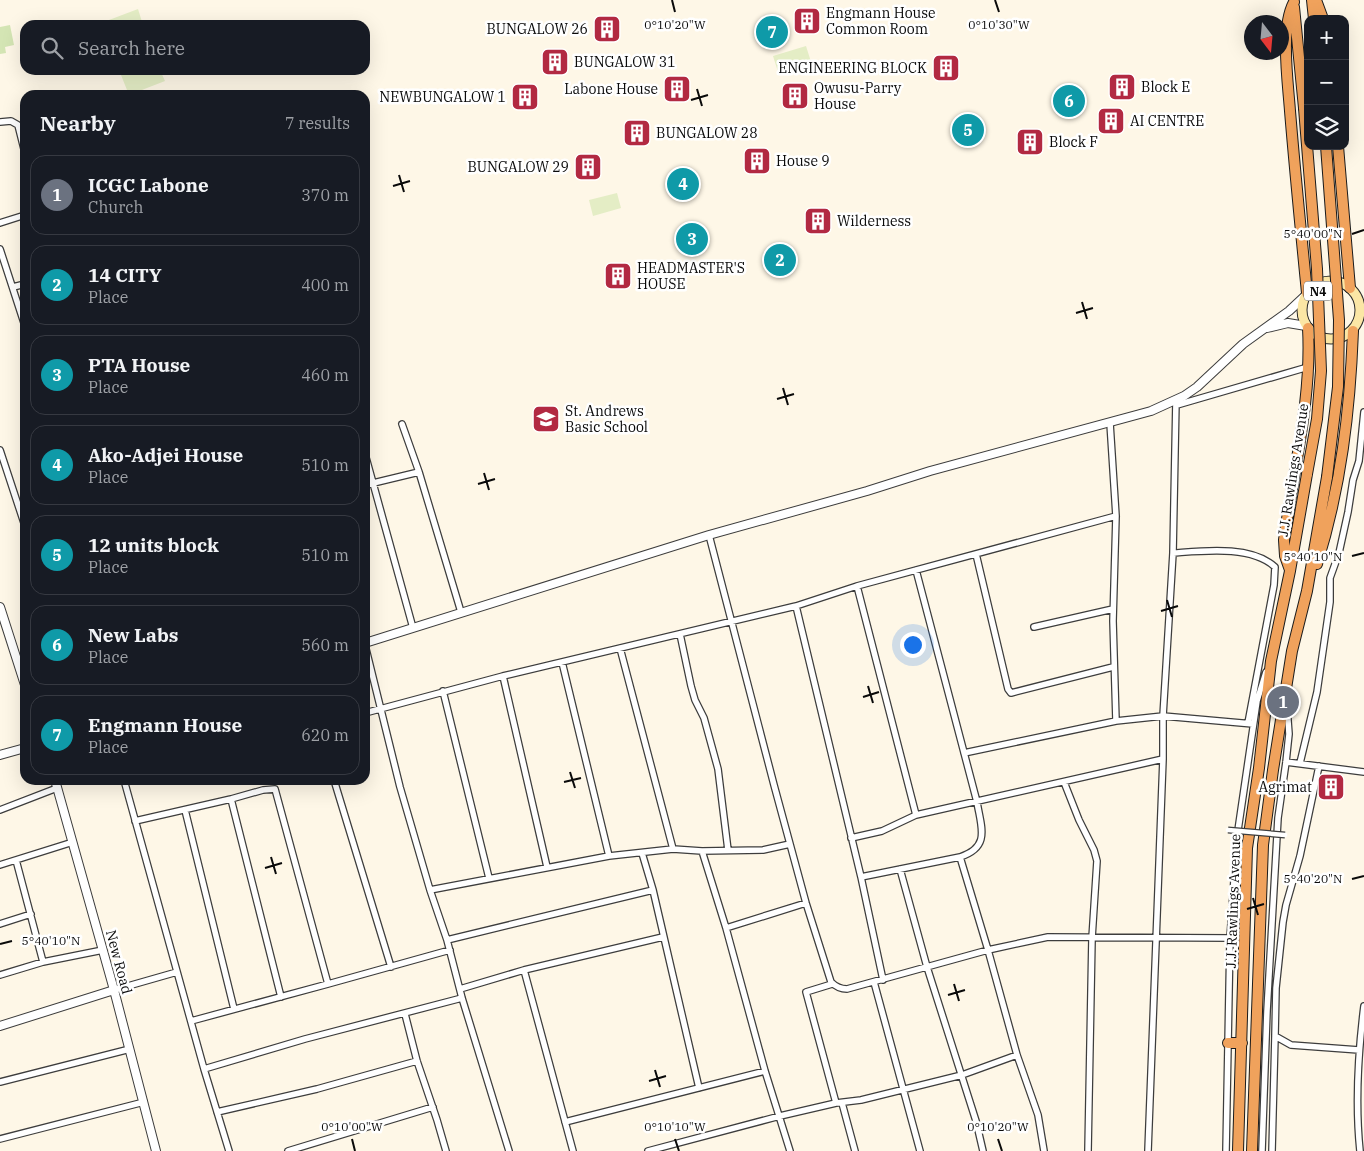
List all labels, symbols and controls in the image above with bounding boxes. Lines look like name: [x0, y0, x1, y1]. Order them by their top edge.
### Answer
place label: Engmann House Common Room: [826, 4, 936, 38]
building icon: Engmann House Common Room: [792, 6, 822, 36]
pin: 7: [756, 13, 788, 51]
building icon: BUNGALOW 26: [592, 14, 622, 44]
north arrow: [1244, 15, 1289, 60]
map controls: [1304, 15, 1349, 150]
button: +: [1304, 15, 1349, 60]
text: 0°10'20"W: [644, 17, 706, 32]
text: 0°10'30"W: [968, 17, 1030, 32]
search box: [20, 20, 370, 75]
place label: BUNGALOW 26: [486, 20, 588, 38]
icon: search: [38, 34, 66, 62]
text: Search here: [78, 36, 185, 60]
building icon: BUNGALOW 31: [540, 47, 570, 77]
place label: BUNGALOW 31: [574, 53, 676, 71]
building icon: ENGINEERING BLOCK: [931, 53, 961, 83]
place label: ENGINEERING BLOCK: [778, 59, 927, 77]
button: −: [1304, 60, 1349, 105]
building icon: Block E: [1107, 72, 1137, 102]
building icon: Labone House: [662, 74, 692, 104]
place label: Block E: [1141, 78, 1190, 96]
place label: Owusu-Parry House: [814, 79, 902, 113]
place label: Labone House: [564, 80, 658, 98]
building icon: Owusu-Parry House: [780, 81, 810, 111]
building icon: NEWBUNGALOW 1: [510, 82, 540, 112]
pin: 6: [1053, 82, 1085, 120]
place label: NEWBUNGALOW 1: [379, 88, 506, 106]
button: layers: [1304, 105, 1349, 150]
building icon: AI CENTRE: [1096, 106, 1126, 136]
text: Nearby: [40, 109, 116, 137]
pin: 5: [952, 111, 984, 149]
place label: AI CENTRE: [1130, 112, 1204, 130]
text: 7 results: [285, 113, 350, 133]
building icon: BUNGALOW 28: [622, 118, 652, 148]
place label: BUNGALOW 28: [656, 124, 758, 142]
building icon: Block F: [1015, 127, 1045, 157]
place label: Block F: [1049, 133, 1098, 151]
building icon: House 9: [742, 146, 772, 176]
building icon: BUNGALOW 29: [573, 152, 603, 182]
place label: House 9: [776, 152, 830, 170]
place label: BUNGALOW 29: [467, 158, 569, 176]
pin: 4: [667, 165, 699, 203]
text: ICGC Labone: [88, 173, 209, 197]
text: 1: [52, 185, 62, 205]
text: 370 m: [301, 185, 349, 205]
text: Church: [88, 197, 144, 217]
building icon: Wilderness: [803, 206, 833, 236]
place label: Wilderness: [837, 212, 911, 230]
pin: 3: [676, 220, 708, 258]
text: 5°40'00"N: [1284, 226, 1342, 241]
pin: 2: [764, 241, 796, 279]
place label: HEADMASTER'S HOUSE: [637, 259, 745, 293]
building icon: HEADMASTER'S HOUSE: [603, 261, 633, 291]
text: 14 CITY: [88, 263, 162, 287]
text: 2: [52, 275, 62, 295]
text: 400 m: [301, 275, 349, 295]
road number: N4: [1304, 282, 1332, 300]
text: Place: [88, 287, 128, 307]
text: PTA House: [88, 353, 190, 377]
text: 3: [52, 365, 62, 385]
text: 460 m: [301, 365, 349, 385]
text: Place: [88, 377, 128, 397]
place label: St. Andrews Basic School: [565, 402, 648, 436]
street label: J.J. Rawlings Avenue: [1274, 402, 1312, 538]
school or university icon: St. Andrews Basic School: [531, 404, 561, 434]
text: Ako-Adjei House: [88, 443, 243, 467]
text: 4: [52, 455, 62, 475]
text: 510 m: [301, 455, 349, 475]
text: Place: [88, 467, 128, 487]
text: 12 units block: [88, 533, 219, 557]
text: 5: [52, 545, 62, 565]
text: 510 m: [301, 545, 349, 565]
text: 5°40'10"N: [1284, 549, 1342, 564]
text: Place: [88, 557, 128, 577]
text: New Labs: [88, 623, 178, 647]
your location: [900, 632, 926, 658]
text: 6: [52, 635, 62, 655]
text: 560 m: [301, 635, 349, 655]
text: Place: [88, 647, 128, 667]
pin: 1: [1267, 683, 1299, 721]
text: Engmann House: [88, 713, 242, 737]
text: 7: [52, 725, 62, 745]
text: 620 m: [301, 725, 349, 745]
text: Place: [88, 737, 128, 757]
building icon: Agrimat: [1316, 772, 1346, 802]
place label: Agrimat: [1258, 778, 1312, 796]
street label: J.J. Rawlings Avenue: [1222, 833, 1244, 969]
text: 5°40'20"N: [1284, 871, 1342, 886]
street label: New Road: [102, 928, 136, 997]
text: 5°40'10"N: [22, 933, 80, 948]
text: 0°10'00"W: [321, 1119, 383, 1134]
text: 0°10'10"W: [644, 1119, 706, 1134]
text: 0°10'20"W: [967, 1119, 1029, 1134]

